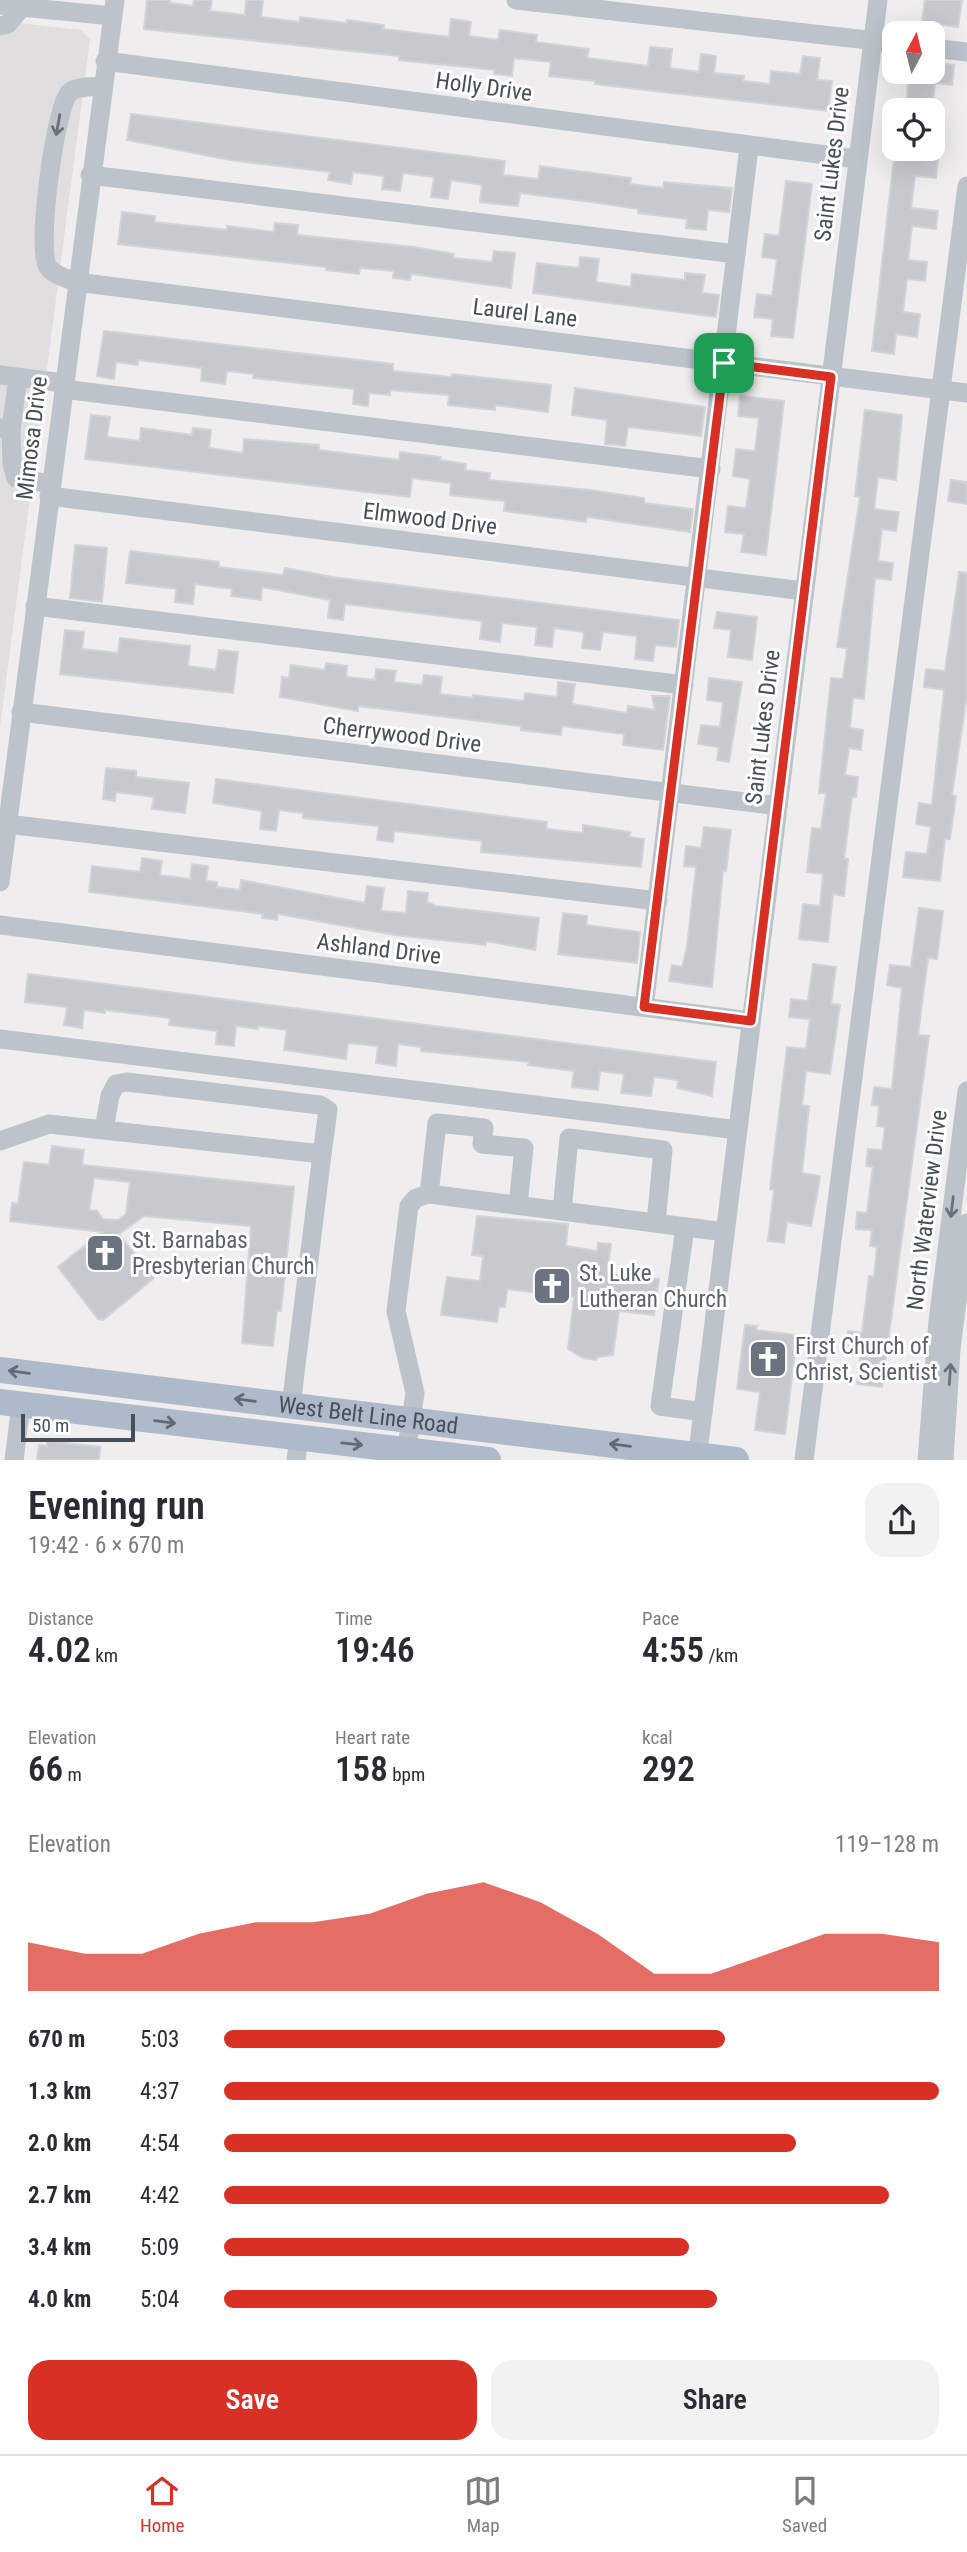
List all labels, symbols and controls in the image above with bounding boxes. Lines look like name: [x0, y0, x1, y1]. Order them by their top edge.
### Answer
north arrow: [882, 21, 945, 84]
map controls: [882, 21, 945, 161]
street label: Holly Drive: [434, 67, 534, 107]
street label: Saint Lukes Drive: [809, 85, 855, 243]
button: locate: [882, 98, 945, 161]
one-way arrow: [51, 113, 64, 136]
street label: Laurel Lane: [471, 293, 579, 333]
pin: [694, 333, 754, 393]
icon: arrive: [705, 344, 743, 382]
street label: Mimosa Drive: [11, 375, 53, 501]
street label: Elmwood Drive: [362, 497, 498, 541]
street label: Saint Lukes Drive: [740, 648, 786, 806]
street label: Cherrywood Drive: [321, 712, 483, 758]
street label: Ashland Drive: [315, 928, 443, 970]
street label: North Waterview Drive: [901, 1108, 953, 1312]
one-way arrow: [946, 1195, 959, 1218]
place label: St. Barnabas Presbyterian Church: [132, 1227, 315, 1280]
church icon: St. Barnabas Presbyterian Church: [84, 1232, 126, 1274]
place label: St. Luke Lutheran Church: [579, 1260, 727, 1313]
church icon: St. Luke Lutheran Church: [531, 1265, 573, 1307]
place label: First Church of Christ, Scientist: [795, 1333, 938, 1386]
church icon: First Church of Christ, Scientist: [747, 1338, 789, 1380]
one-way arrow: [943, 1363, 956, 1386]
one-way arrow: [8, 1366, 31, 1379]
street label: West Belt Line Road: [277, 1391, 460, 1439]
one-way arrow: [234, 1394, 257, 1407]
scale bar: [21, 1411, 135, 1443]
text: 50 m: [32, 1414, 69, 1437]
one-way arrow: [153, 1415, 176, 1428]
one-way arrow: [341, 1438, 363, 1451]
one-way arrow: [609, 1438, 632, 1451]
button: share: [865, 1483, 939, 1557]
text: Evening run: [28, 1484, 205, 1528]
text: 19:42 · 6 × 670 m: [28, 1532, 184, 1559]
text: Distance: [28, 1607, 93, 1630]
text: Time: [335, 1607, 372, 1630]
text: Pace: [642, 1607, 679, 1630]
text: 4.02: [28, 1630, 91, 1671]
text: 19:46: [335, 1630, 415, 1671]
text: 4:55: [642, 1630, 704, 1671]
text: km: [91, 1644, 118, 1667]
text: /km: [704, 1644, 738, 1667]
text: Elevation: [28, 1726, 96, 1749]
text: Heart rate: [335, 1726, 410, 1749]
text: kcal: [642, 1726, 673, 1749]
text: 66: [28, 1749, 63, 1790]
text: 158: [335, 1749, 388, 1790]
text: 292: [642, 1749, 695, 1790]
text: m: [63, 1763, 82, 1786]
text: bpm: [388, 1763, 425, 1786]
text: Elevation: [28, 1831, 111, 1858]
text: 119–128 m: [835, 1831, 939, 1858]
text: 670 m: [28, 2026, 85, 2053]
text: 5:03: [140, 2026, 179, 2053]
text: 1.3 km: [28, 2078, 91, 2105]
text: 4:37: [140, 2078, 179, 2105]
text: 2.0 km: [28, 2130, 91, 2157]
text: 4:54: [140, 2130, 179, 2157]
text: 2.7 km: [28, 2182, 91, 2209]
text: 4:42: [140, 2182, 179, 2209]
text: 3.4 km: [28, 2234, 91, 2261]
text: 5:09: [140, 2234, 179, 2261]
text: 4.0 km: [28, 2286, 91, 2313]
text: 5:04: [140, 2286, 179, 2313]
button: Save: [28, 2360, 477, 2440]
button: Share: [491, 2360, 939, 2440]
tab: Home: [140, 2472, 184, 2537]
tab: Map: [464, 2472, 502, 2537]
tab: Saved: [782, 2472, 827, 2537]

